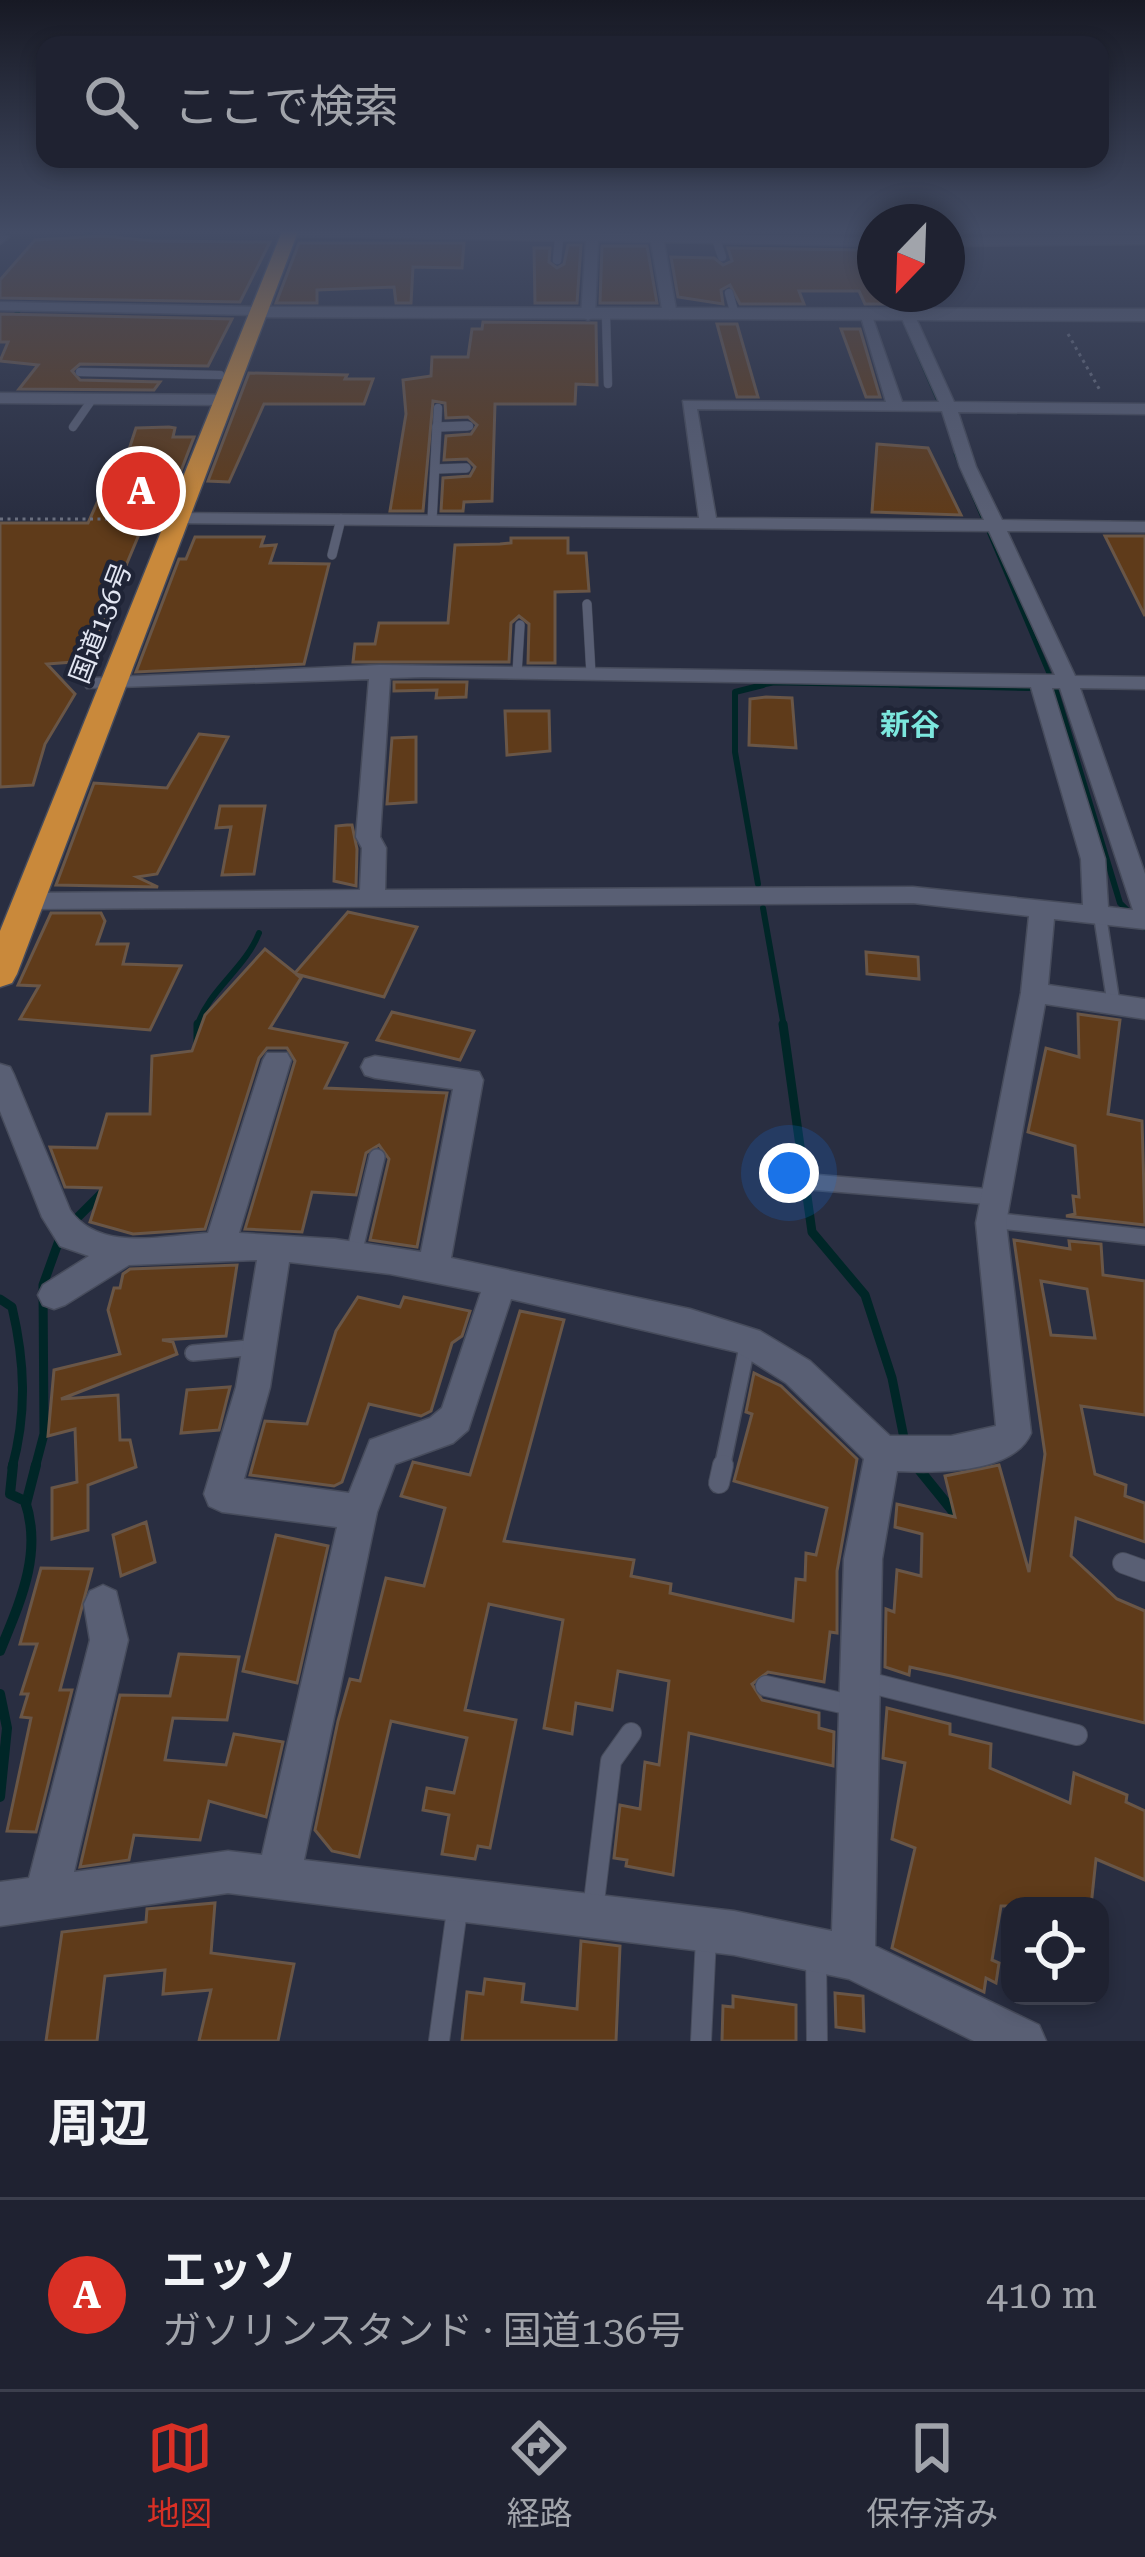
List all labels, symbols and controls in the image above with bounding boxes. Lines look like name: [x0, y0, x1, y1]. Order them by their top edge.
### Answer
search box: [36, 36, 1109, 168]
icon: search: [78, 69, 144, 135]
text: ここで検索: [174, 80, 399, 133]
north arrow: [857, 204, 965, 312]
pin: A: [102, 446, 180, 536]
street label: 国道136号: [63, 558, 139, 688]
district label: 新谷: [880, 707, 940, 742]
your location: [759, 1143, 819, 1203]
map controls: [1001, 1897, 1109, 2005]
button: locate: [1001, 1897, 1109, 2005]
text: 周辺: [48, 2094, 150, 2153]
text: エッソ: [162, 2244, 297, 2297]
text: A: [73, 2272, 101, 2318]
text: 410 m: [986, 2272, 1097, 2318]
text: ガソリンスタンド · 国道136号: [162, 2308, 685, 2354]
tab: 地図: [147, 2415, 213, 2535]
tab: 経路: [506, 2415, 572, 2535]
tab: 保存済み: [866, 2415, 998, 2535]

